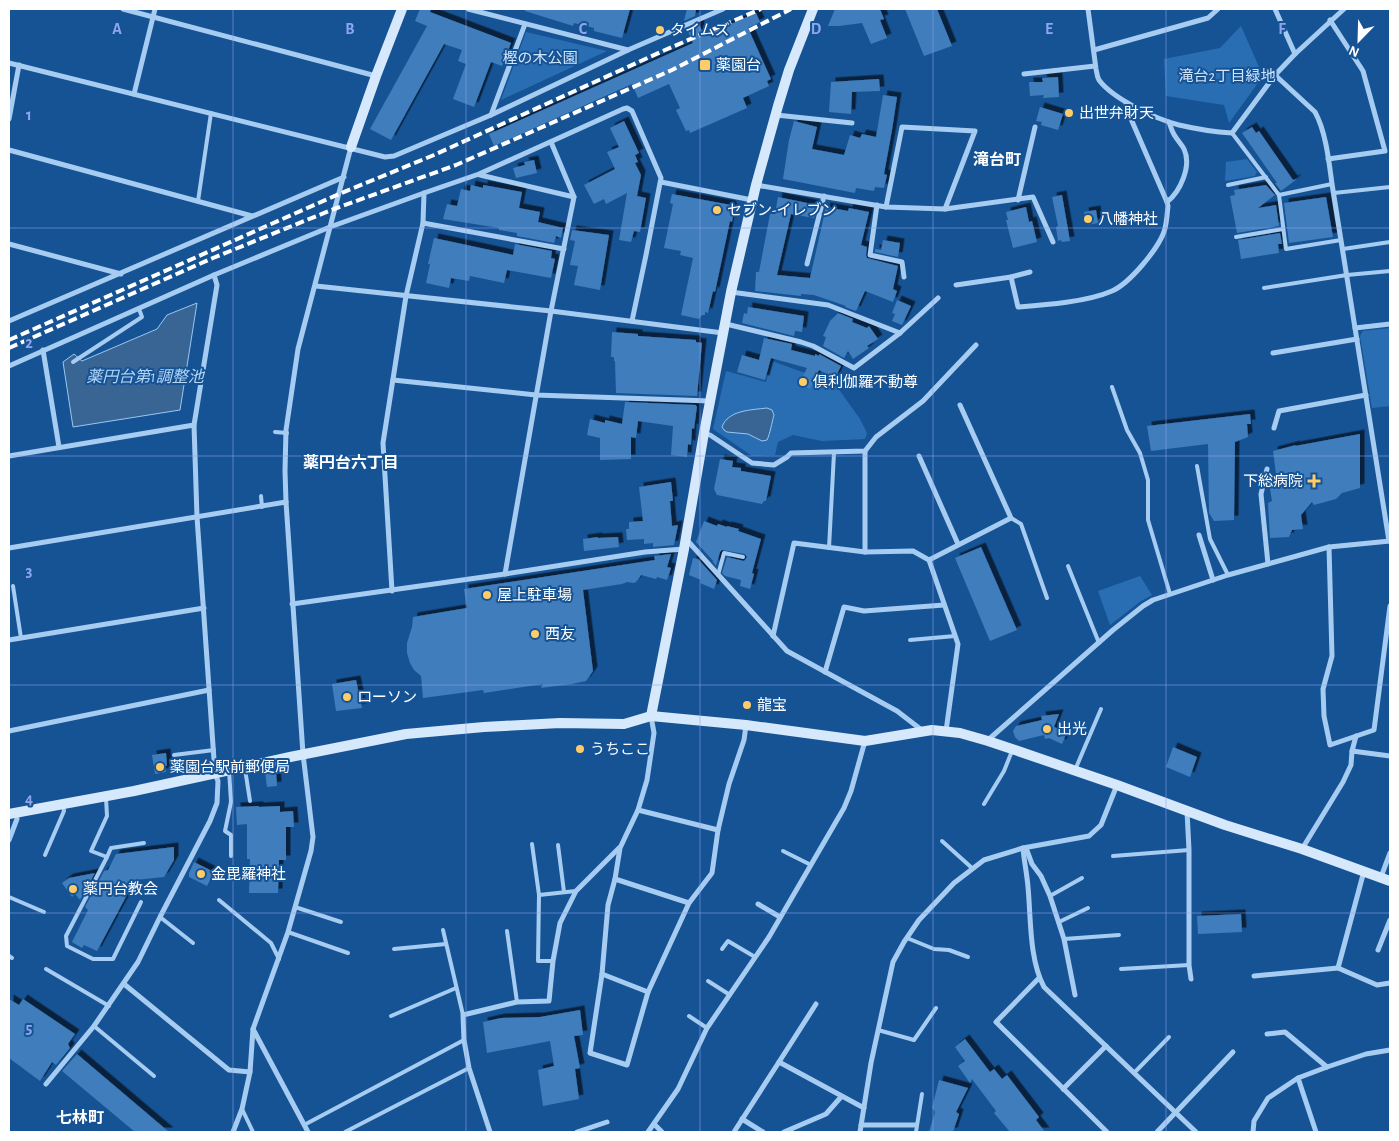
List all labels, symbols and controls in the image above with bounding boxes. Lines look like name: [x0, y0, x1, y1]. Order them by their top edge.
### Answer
north arrow: [1334, 15, 1384, 65]
text: A: [112, 21, 122, 37]
text: B: [345, 21, 355, 37]
text: C: [579, 21, 588, 37]
text: D: [811, 21, 822, 37]
text: E: [1045, 21, 1053, 37]
text: F: [1278, 21, 1286, 37]
place label: タイムズ: [670, 22, 730, 38]
marker: タイムズ: [654, 24, 666, 36]
text: N: [1347, 43, 1362, 59]
park label: 樫の木公園: [502, 50, 578, 66]
place label: 薬園台: [716, 57, 761, 73]
marker: 薬園台: [698, 58, 712, 72]
park label: 滝台2丁目緑地: [1179, 68, 1275, 84]
place label: 出世弁財天: [1079, 105, 1154, 121]
text: 1: [26, 107, 32, 123]
marker: 出世弁財天: [1063, 107, 1075, 119]
district label: 滝台町: [973, 151, 1021, 168]
place label: セブン-イレブン: [727, 202, 837, 218]
marker: セブン-イレブン: [711, 204, 723, 216]
place label: 八幡神社: [1098, 211, 1158, 227]
marker: 八幡神社: [1082, 213, 1094, 225]
text: 2: [25, 335, 33, 351]
water label: 薬円台第1調整池: [86, 368, 206, 385]
place label: 倶利伽羅不動尊: [812, 373, 918, 390]
marker: 倶利伽羅不動尊: [797, 376, 809, 388]
district label: 薬円台六丁目: [303, 454, 399, 471]
place label: 下総病院: [1243, 473, 1303, 489]
marker: 下総病院: [1307, 474, 1321, 488]
text: 3: [26, 563, 33, 579]
place label: 屋上駐車場: [497, 587, 572, 603]
marker: 屋上駐車場: [481, 589, 493, 601]
place label: 西友: [545, 626, 575, 642]
marker: 西友: [529, 628, 541, 640]
place label: ローソン: [357, 690, 417, 705]
marker: ローソン: [341, 691, 353, 703]
place label: 龍宝: [757, 697, 787, 713]
marker: 龍宝: [741, 699, 753, 711]
place label: 出光: [1057, 721, 1087, 737]
marker: 出光: [1041, 723, 1053, 735]
place label: うちここ: [590, 741, 650, 757]
marker: うちここ: [574, 743, 586, 755]
place label: 薬園台駅前郵便局: [170, 759, 290, 775]
marker: 薬園台駅前郵便局: [154, 761, 166, 773]
text: 4: [25, 791, 33, 807]
place label: 金毘羅神社: [211, 866, 286, 882]
marker: 金毘羅神社: [195, 868, 207, 880]
place label: 薬円台教会: [83, 881, 158, 897]
marker: 薬円台教会: [67, 883, 79, 895]
text: 5: [26, 1020, 33, 1036]
district label: 七林町: [56, 1109, 104, 1126]

